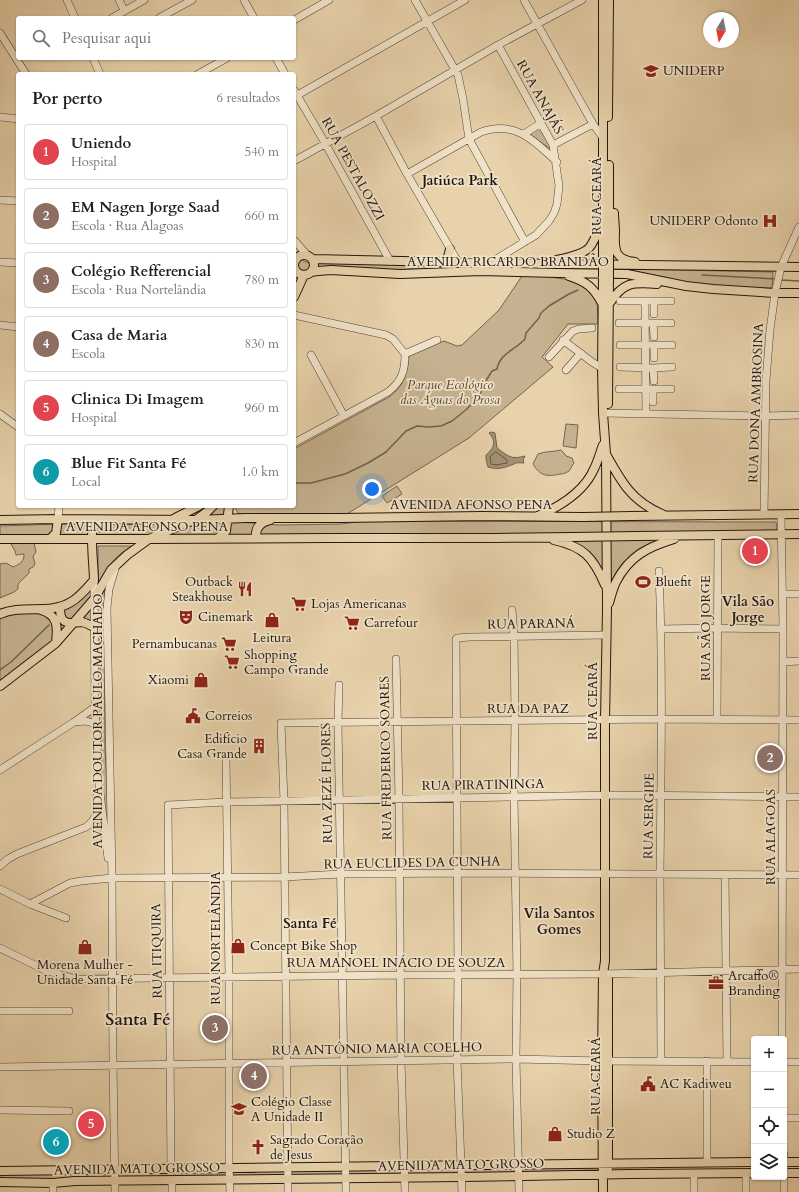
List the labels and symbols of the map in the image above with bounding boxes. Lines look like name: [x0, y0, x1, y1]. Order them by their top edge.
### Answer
north arrow: [703, 12, 739, 48]
street label: RUA ANAJÁS: [512, 57, 568, 137]
school or university icon: UNIDERP: [642, 62, 660, 80]
place label: UNIDERP: [663, 62, 725, 80]
street label: RUA PESTALOZZI: [317, 114, 389, 224]
street label: RUA CEARÁ: [588, 156, 606, 235]
district label: Jatiúca Park: [420, 171, 498, 190]
place label: UNIDERP Odonto: [649, 212, 758, 230]
hospital icon: UNIDERP Odonto: [761, 212, 779, 230]
street label: AVENIDA RICARDO BRANDÃO: [407, 253, 609, 271]
street label: RUA DONA AMBROSINA: [744, 322, 768, 483]
park label: Parque Ecológico das Águas do Prosa: [400, 376, 500, 409]
your location: [362, 479, 382, 499]
street label: AVENIDA AFONSO PENA: [390, 496, 553, 514]
street label: AVENIDA AFONSO PENA: [66, 518, 229, 536]
pin: 1: [742, 536, 768, 566]
place label: Outback Steakhouse: [172, 573, 233, 606]
sports icon: Bluefit: [634, 573, 652, 591]
place label: Bluefit: [655, 573, 692, 591]
street label: RUA SÃO JORGE: [697, 575, 715, 681]
restaurant icon: Outback Steakhouse: [236, 580, 254, 598]
district label: Vila São Jorge: [722, 592, 774, 627]
street label: AVENIDA DOUTOR PAULO MACHADO: [89, 594, 107, 848]
supermarket icon: Lojas Americanas: [290, 595, 308, 613]
place label: Lojas Americanas: [311, 595, 406, 613]
theatre icon: Cinemark: [177, 608, 195, 626]
place label: Cinemark: [198, 608, 253, 626]
shop icon: Leitura: [263, 611, 281, 629]
supermarket icon: Carrefour: [343, 614, 361, 632]
place label: Carrefour: [364, 614, 418, 632]
street label: RUA PARANÁ: [487, 614, 576, 634]
place label: Leitura: [252, 629, 292, 647]
place label: Pernambucanas: [132, 635, 217, 653]
supermarket icon: Pernambucanas: [220, 635, 238, 653]
place label: Shopping Campo Grande: [244, 646, 329, 679]
supermarket icon: Shopping Campo Grande: [223, 653, 241, 671]
street label: RUA CEARÁ: [584, 661, 602, 740]
place label: Xiaomi: [148, 671, 189, 689]
shop icon: Xiaomi: [192, 671, 210, 689]
street label: RUA FREDERICO SOARES: [376, 676, 396, 840]
street label: RUA DA PAZ: [487, 700, 569, 718]
public building icon: Correios: [184, 707, 202, 725]
place label: Correios: [205, 707, 252, 725]
street label: RUA ZEZÉ FLORES: [317, 723, 337, 843]
place label: Edifício Casa Grande: [177, 730, 247, 763]
building icon: Edifício Casa Grande: [250, 737, 268, 755]
pin: 2: [757, 743, 783, 773]
street label: RUA SERGIPE: [639, 773, 659, 859]
street label: RUA PIRATININGA: [421, 775, 545, 795]
street label: RUA ALAGOAS: [762, 789, 780, 885]
street label: RUA EUCLIDES DA CUNHA: [323, 852, 501, 874]
street label: RUA NORTELÂNDIA: [207, 870, 225, 1005]
street label: RUA ITIQUIRA: [147, 902, 167, 999]
district label: Vila Santos Gomes: [523, 904, 595, 939]
district label: Santa Fé: [283, 914, 337, 933]
shop icon: Concept Bike Shop: [229, 937, 247, 955]
place label: Concept Bike Shop: [250, 937, 357, 955]
shop icon: Morena Mulher - Unidade Santa Fé: [76, 938, 94, 956]
street label: RUA MANOEL INÁCIO DE SOUZA: [287, 954, 506, 972]
place label: Morena Mulher - Unidade Santa Fé: [37, 956, 133, 989]
place label: Arcaffo® Branding: [728, 967, 781, 1000]
office icon: Arcaffo® Branding: [707, 974, 725, 992]
district label: Santa Fé: [105, 1008, 171, 1031]
pin: 3: [202, 1013, 228, 1043]
street label: RUA CEARÁ: [587, 1036, 605, 1115]
street label: RUA ANTÔNIO MARIA COELHO: [272, 1038, 482, 1060]
pin: 4: [241, 1061, 267, 1091]
public building icon: AC Kadiweu: [639, 1075, 657, 1093]
place label: AC Kadiweu: [660, 1075, 732, 1093]
place label: Colégio Classe A Unidade II: [251, 1093, 332, 1126]
school or university icon: Colégio Classe A Unidade II: [230, 1100, 248, 1118]
pin: 5: [78, 1109, 104, 1139]
shop icon: Studio Z: [546, 1125, 564, 1143]
place label: Studio Z: [567, 1125, 615, 1143]
pin: 6: [43, 1127, 69, 1157]
place label: Sagrado Coração de Jesus: [270, 1131, 363, 1164]
church icon: Sagrado Coração de Jesus: [249, 1138, 267, 1156]
street label: AVENIDA MATO GROSSO: [378, 1155, 544, 1175]
street label: AVENIDA MATO GROSSO: [54, 1159, 220, 1179]

